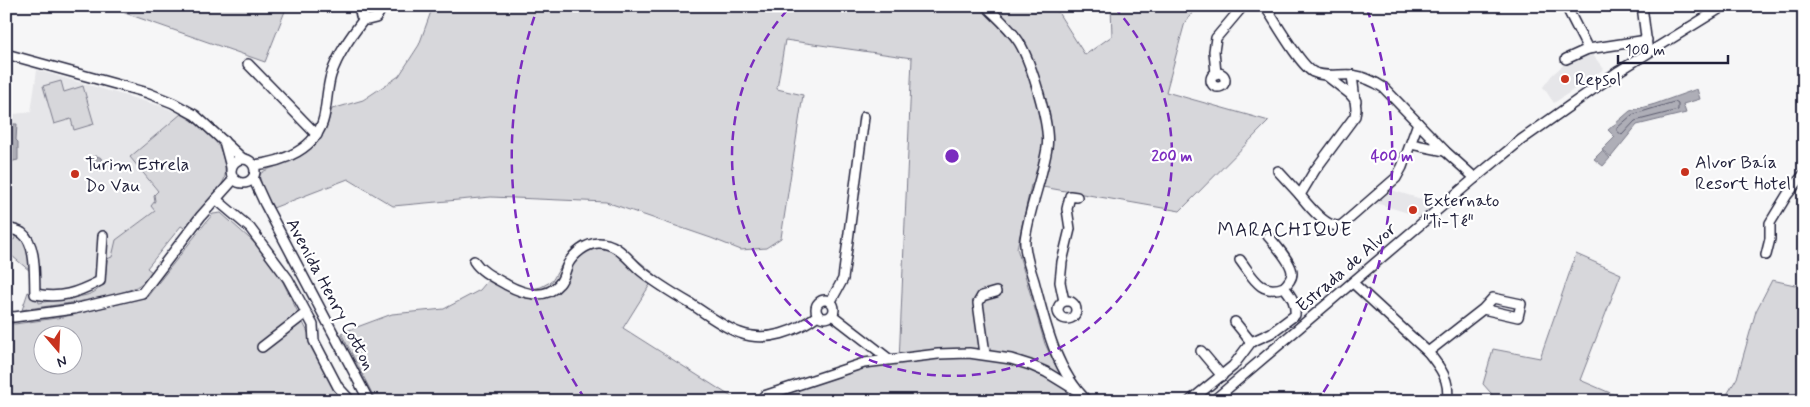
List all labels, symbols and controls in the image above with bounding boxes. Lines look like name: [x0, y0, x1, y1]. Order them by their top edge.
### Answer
scale bar: [1618, 32, 1728, 64]
text: 100 m: [1625, 41, 1665, 61]
place label: Repsol: [1575, 68, 1621, 92]
marker: Repsol: [1559, 73, 1571, 85]
centre of rings: [943, 147, 961, 165]
text: 200 m: [1152, 147, 1193, 167]
text: 400 m: [1371, 147, 1413, 167]
place label: Alvor Baía Resort Hotel: [1695, 151, 1791, 196]
place label: Turim Estrela Do Vau: [85, 153, 189, 198]
marker: Alvor Baía Resort Hotel: [1679, 166, 1691, 178]
marker: Turim Estrela Do Vau: [69, 168, 81, 180]
place label: Externato "Ti-Té": [1423, 189, 1499, 234]
marker: Externato "Ti-Té": [1407, 204, 1419, 216]
street label: Avenida Henry Cotton: [280, 214, 380, 375]
street label: Estrada de Alvor: [1291, 217, 1403, 318]
district label: MARACHIQUE: [1217, 218, 1353, 243]
north arrow: [32, 324, 82, 374]
text: N: [55, 351, 69, 371]

